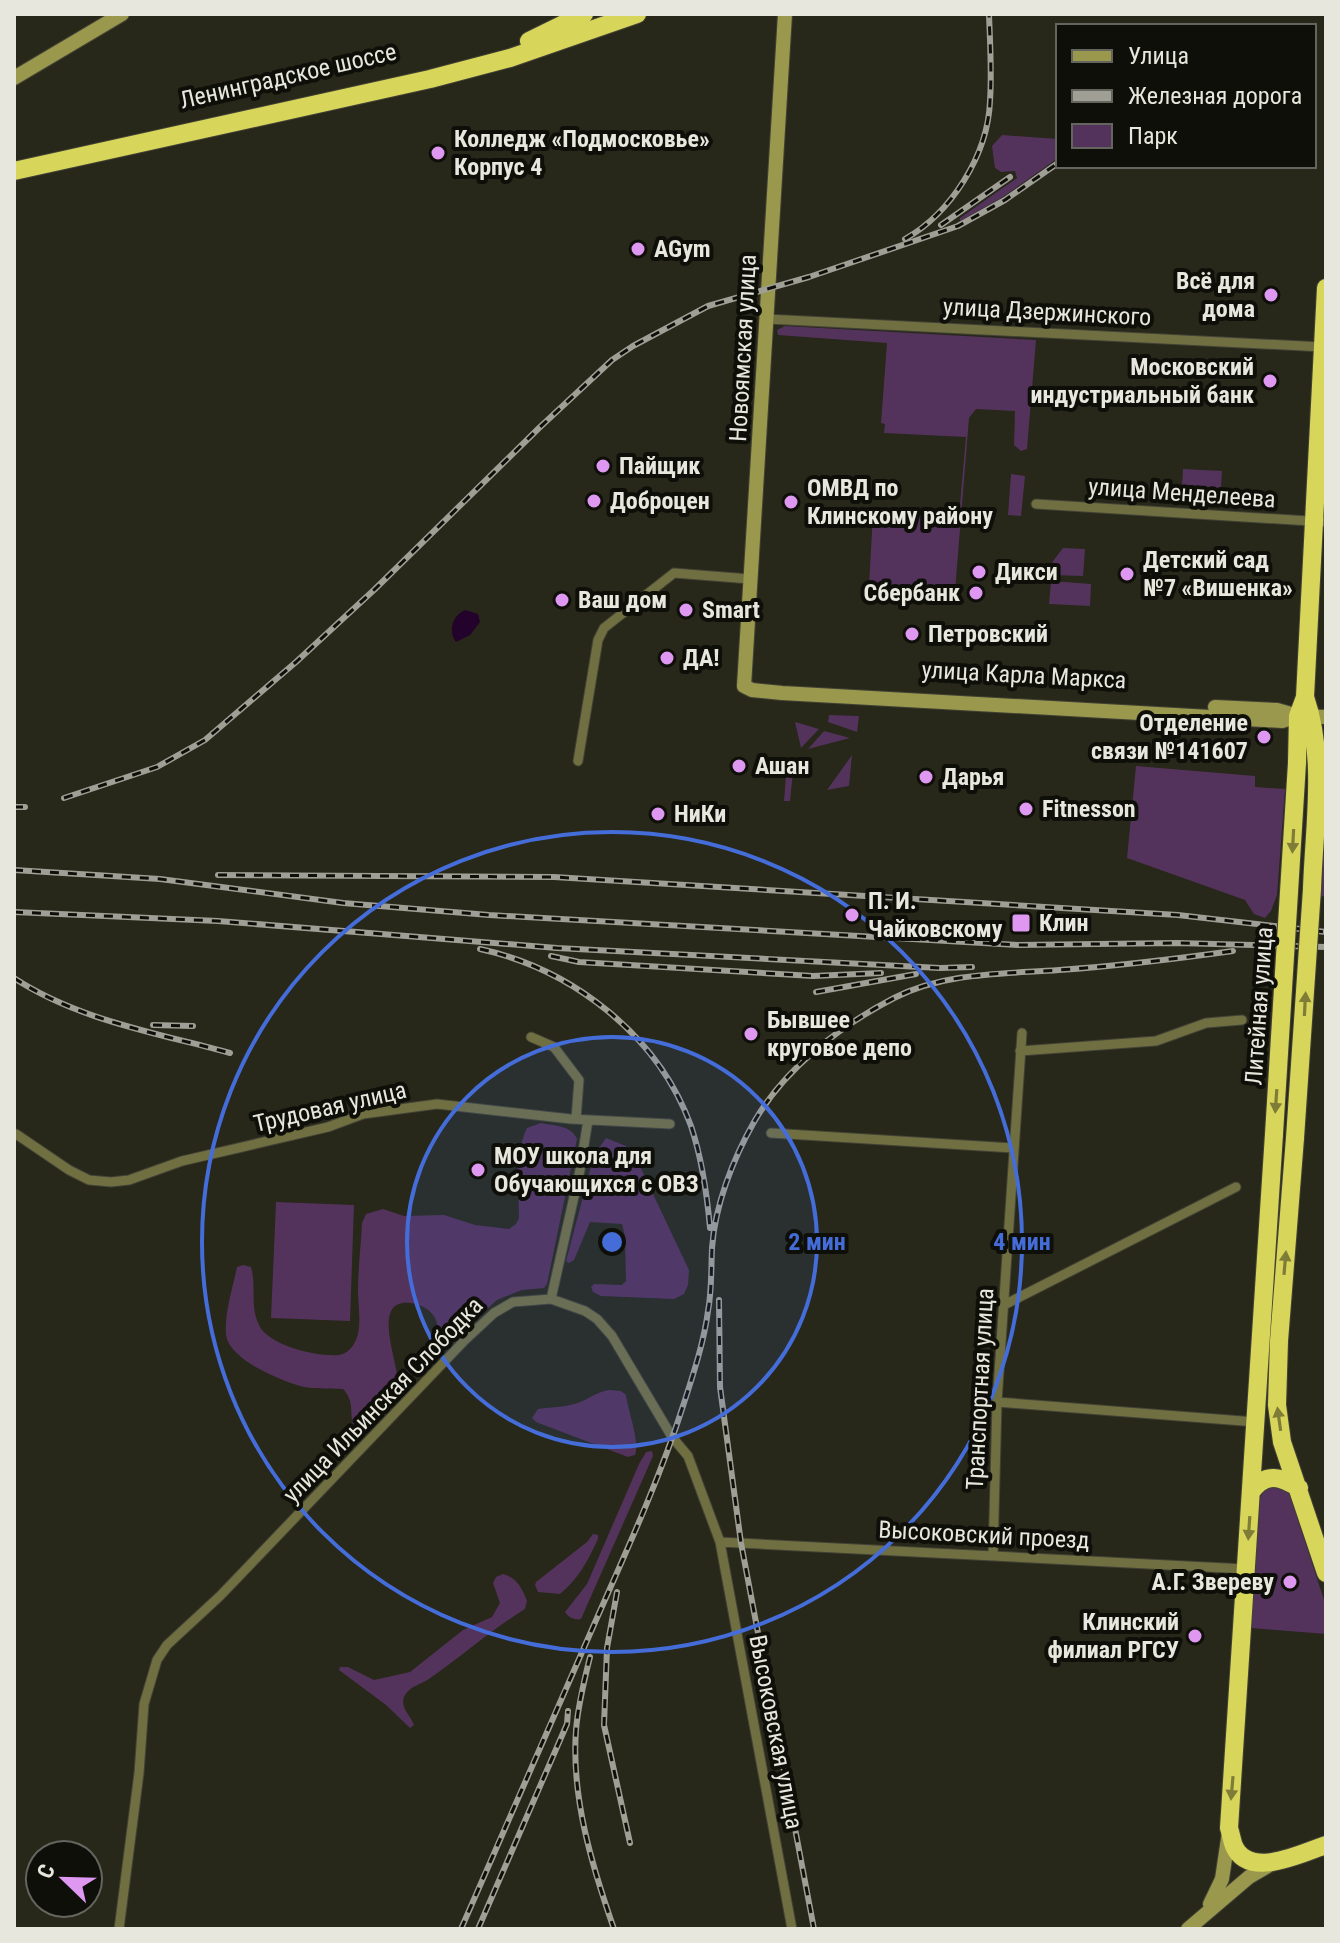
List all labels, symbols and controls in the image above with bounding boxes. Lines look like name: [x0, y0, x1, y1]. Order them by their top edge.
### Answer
legend: [1056, 24, 1316, 168]
street label: Ленинградское шоссе: [177, 37, 399, 115]
text: Улица: [1128, 42, 1189, 70]
text: Железная дорога: [1128, 82, 1302, 110]
text: Парк: [1128, 122, 1178, 150]
place label: Колледж «Подмосковье» Корпус 4: [454, 125, 710, 181]
marker: Колледж «Подмосковье» Корпус 4: [429, 144, 447, 162]
place label: AGym: [654, 235, 711, 263]
marker: AGym: [629, 240, 647, 258]
street label: Новоямская улица: [724, 254, 762, 442]
place label: Всё для дома: [1176, 267, 1255, 323]
marker: Всё для дома: [1262, 286, 1280, 304]
street label: улица Дзержинского: [942, 293, 1152, 331]
place label: Московский индустриальный банк: [1031, 353, 1254, 409]
marker: Московский индустриальный банк: [1261, 372, 1279, 390]
place label: Пайщик: [619, 452, 700, 480]
marker: Пайщик: [594, 457, 612, 475]
street label: улица Менделеева: [1087, 472, 1277, 514]
place label: ОМВД по Клинскому району: [807, 474, 993, 530]
place label: Доброцен: [610, 487, 710, 515]
marker: Доброцен: [585, 492, 603, 510]
marker: ОМВД по Клинскому району: [782, 493, 800, 511]
place label: Детский сад №7 «Вишенка»: [1143, 546, 1293, 602]
place label: Дикси: [995, 558, 1058, 586]
marker: Дикси: [970, 563, 988, 581]
marker: Детский сад №7 «Вишенка»: [1118, 565, 1136, 583]
place label: Сбербанк: [864, 579, 960, 607]
marker: Сбербанк: [967, 584, 985, 602]
place label: Ваш дом: [578, 586, 667, 614]
marker: Ваш дом: [553, 591, 571, 609]
place label: Smart: [702, 596, 760, 624]
marker: Smart: [677, 601, 695, 619]
place label: Петровский: [928, 620, 1048, 648]
marker: Петровский: [903, 625, 921, 643]
place label: ДА!: [683, 644, 720, 672]
marker: ДА!: [658, 649, 676, 667]
street label: улица Карла Маркса: [921, 656, 1127, 694]
place label: Отделение связи №141607: [1091, 709, 1248, 765]
marker: Отделение связи №141607: [1255, 728, 1273, 746]
place label: Ашан: [755, 752, 809, 780]
marker: Ашан: [730, 757, 748, 775]
place label: Дарья: [942, 763, 1004, 791]
marker: Дарья: [917, 768, 935, 786]
place label: Fitnesson: [1042, 795, 1136, 823]
place label: НиКи: [674, 800, 726, 828]
marker: Fitnesson: [1017, 800, 1035, 818]
marker: НиКи: [649, 805, 667, 823]
one-way arrow: [1286, 829, 1299, 854]
place label: П. И. Чайковскому: [868, 887, 1003, 943]
marker: П. И. Чайковскому: [843, 906, 861, 924]
place label: Клин: [1039, 909, 1089, 937]
marker: Клин: [1010, 912, 1032, 934]
street label: Литейная улица: [1240, 926, 1278, 1086]
one-way arrow: [1298, 991, 1311, 1016]
place label: Бывшее круговое депо: [767, 1006, 912, 1062]
marker: Бывшее круговое депо: [742, 1025, 760, 1043]
street label: Трудовая улица: [251, 1076, 409, 1138]
one-way arrow: [1269, 1089, 1282, 1114]
place label: МОУ школа для Обучающихся с ОВЗ: [494, 1142, 699, 1198]
marker: МОУ школа для Обучающихся с ОВЗ: [469, 1161, 487, 1179]
centre of rings: [598, 1228, 626, 1256]
text: 2 мин: [788, 1228, 846, 1256]
text: 4 мин: [993, 1228, 1051, 1256]
one-way arrow: [1279, 1250, 1292, 1275]
street label: Транспортная улица: [961, 1287, 999, 1491]
street label: улица Ильинская Слободка: [278, 1291, 488, 1509]
one-way arrow: [1272, 1406, 1285, 1431]
street label: Высоковский проезд: [878, 1515, 1090, 1555]
one-way arrow: [1242, 1516, 1255, 1541]
place label: А.Г. Звереву: [1151, 1568, 1274, 1596]
marker: А.Г. Звереву: [1281, 1573, 1299, 1591]
place label: Клинский филиал РГСУ: [1047, 1608, 1179, 1664]
marker: Клинский филиал РГСУ: [1186, 1627, 1204, 1645]
street label: Высоковская улица: [743, 1633, 809, 1831]
one-way arrow: [1225, 1776, 1238, 1801]
north arrow: [24, 1839, 104, 1919]
text: С: [32, 1861, 60, 1882]

